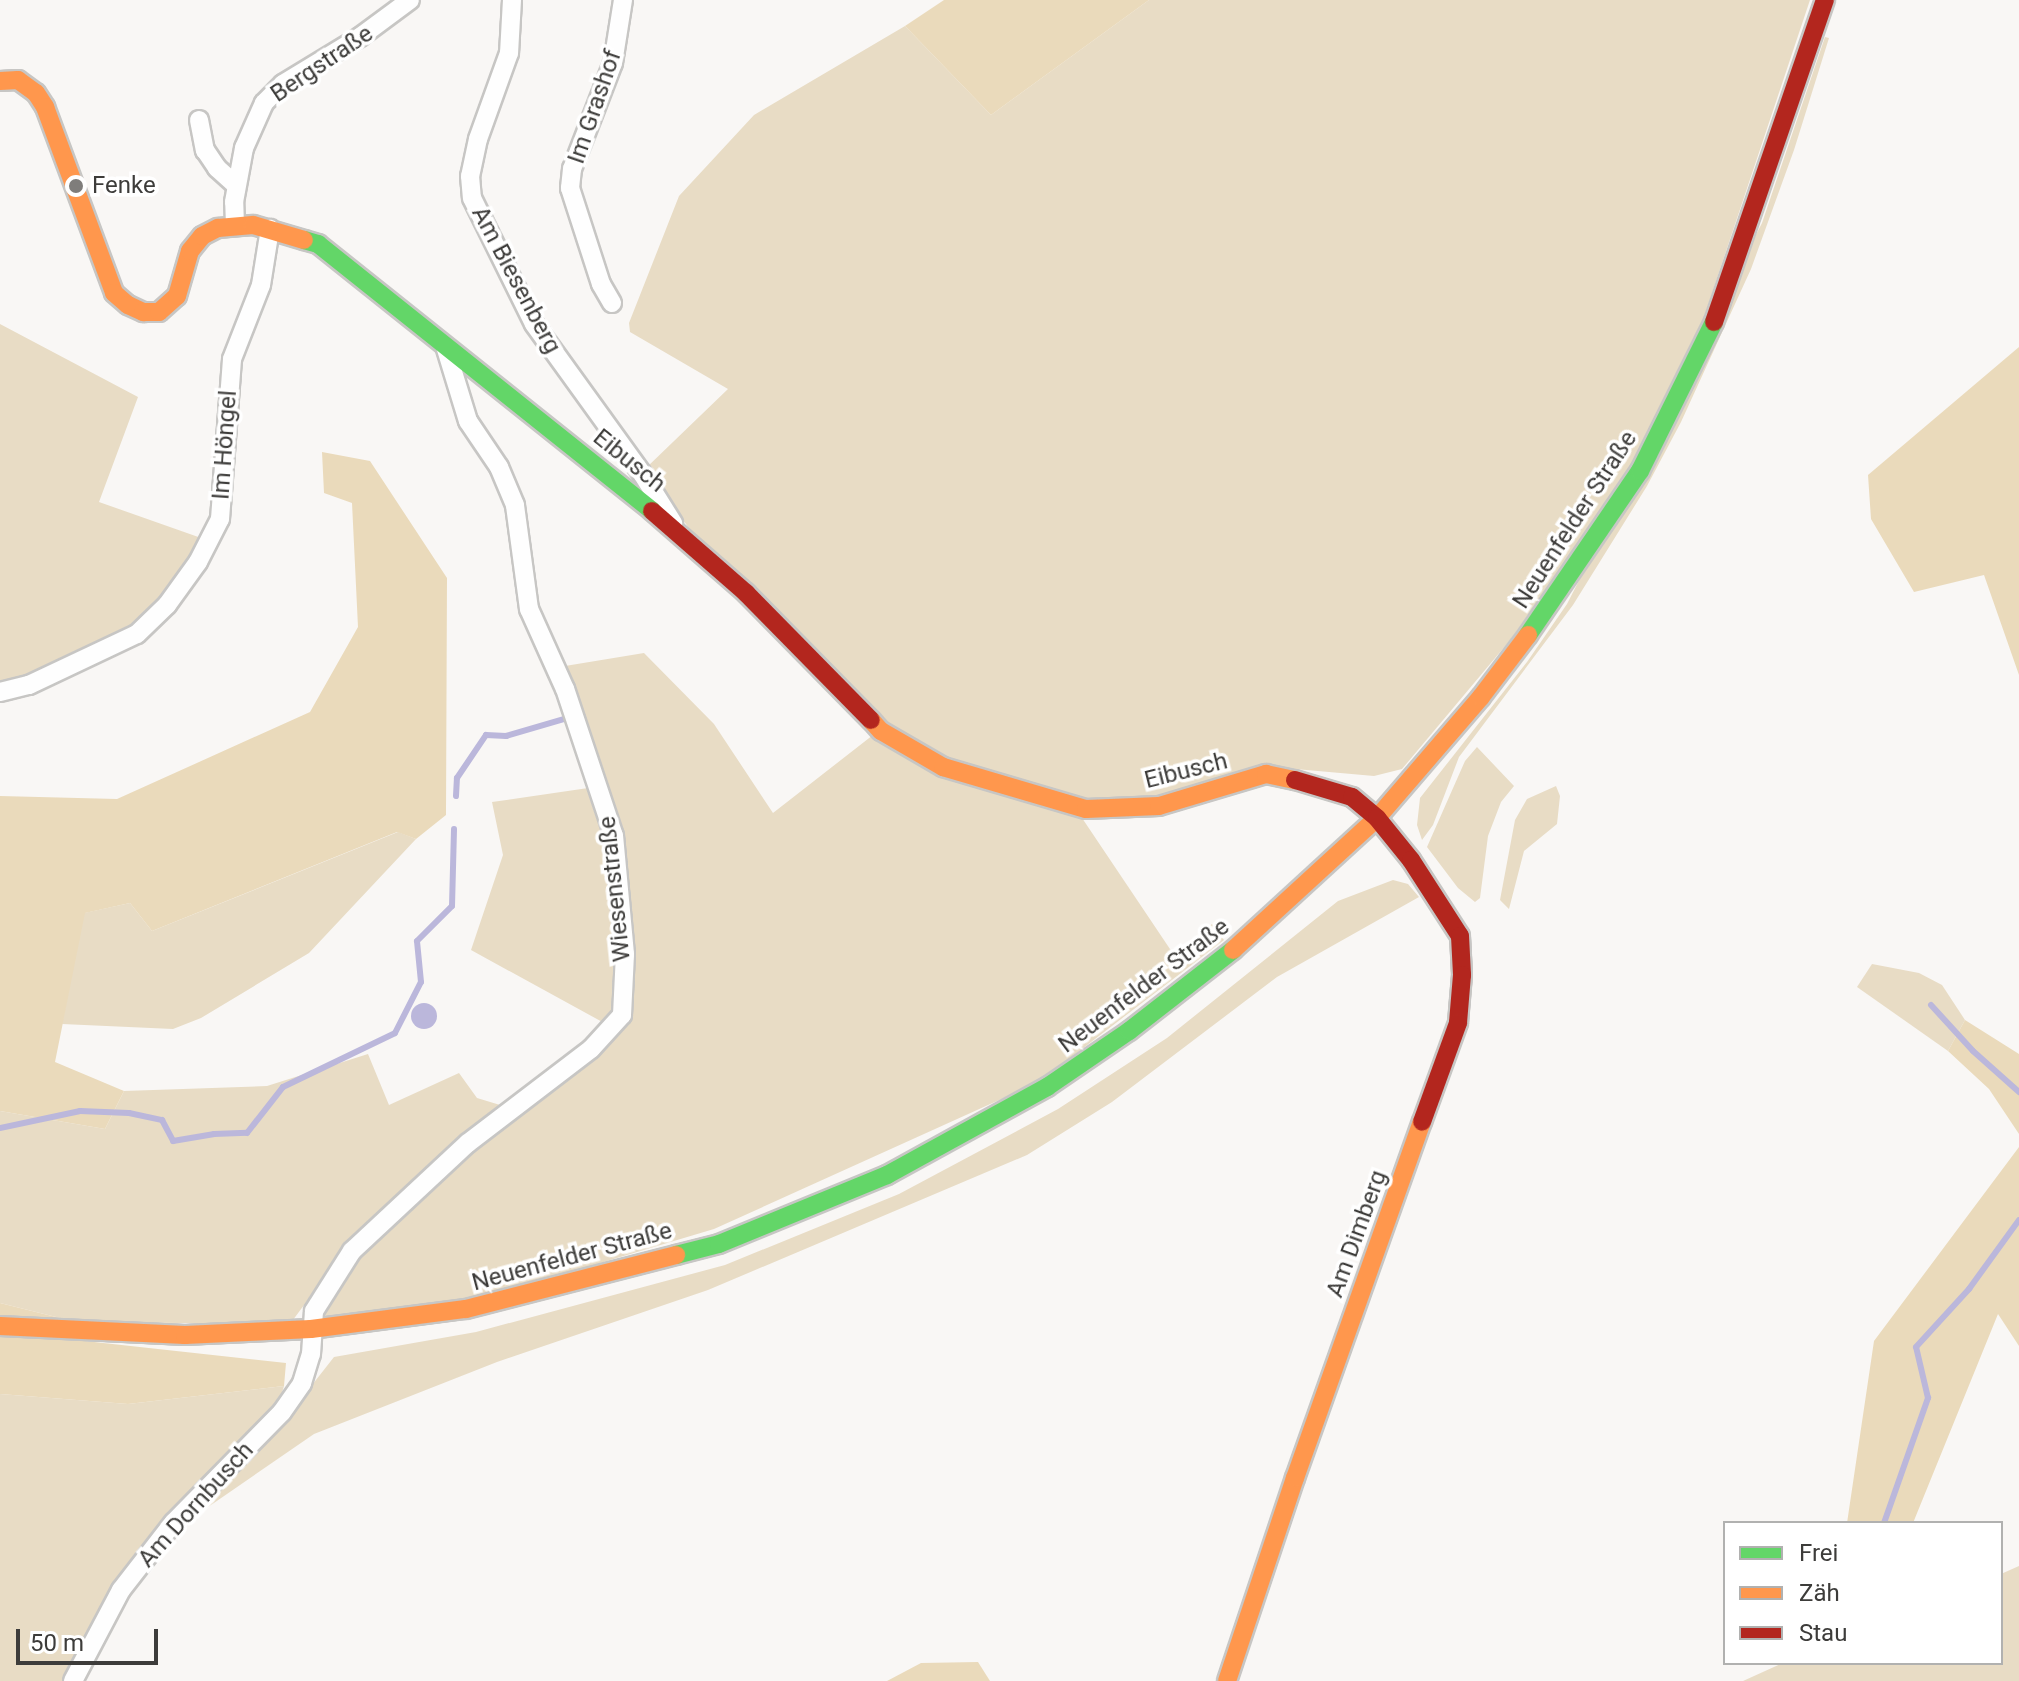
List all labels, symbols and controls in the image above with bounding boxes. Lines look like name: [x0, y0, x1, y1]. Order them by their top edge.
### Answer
street label: Bergstraße: [265, 19, 379, 109]
street label: Im Grashof: [562, 46, 628, 168]
place label: Fenke: [92, 172, 156, 200]
marker: Fenke: [67, 177, 85, 195]
street label: Am Biesenberg: [465, 202, 567, 358]
street label: Im Höngel: [207, 389, 243, 501]
street label: Eibusch: [587, 423, 671, 499]
street label: Neuenfelder Straße: [1507, 426, 1643, 614]
street label: Eibusch: [1142, 747, 1230, 795]
street label: Wiesenstraße: [593, 815, 637, 963]
street label: Neuenfelder Straße: [1053, 913, 1235, 1059]
street label: Am Dimberg: [1321, 1167, 1393, 1301]
street label: Neuenfelder Straße: [469, 1216, 675, 1298]
street label: Am Dornbusch: [132, 1437, 260, 1573]
legend: [1723, 1521, 2003, 1665]
text: Frei: [1799, 1539, 1838, 1567]
text: Zäh: [1799, 1579, 1840, 1607]
scale bar: [20, 1613, 162, 1663]
text: Stau: [1799, 1619, 1847, 1647]
text: 50 m: [30, 1629, 84, 1657]

